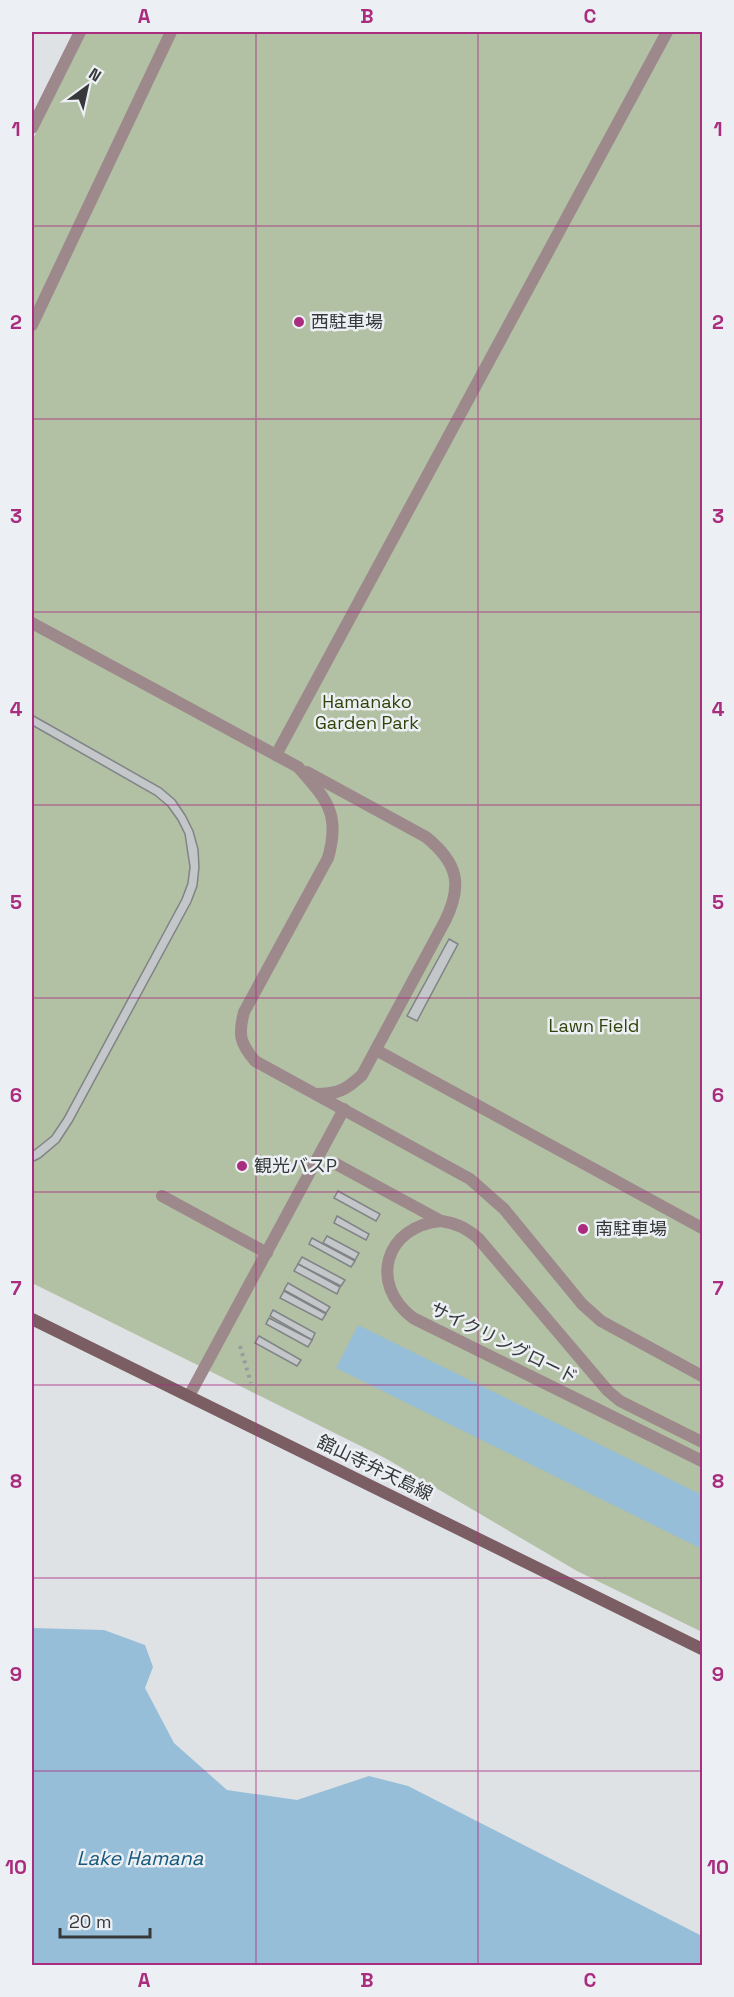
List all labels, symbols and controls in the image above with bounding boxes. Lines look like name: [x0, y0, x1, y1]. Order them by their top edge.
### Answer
text: A: [138, 3, 151, 29]
text: B: [360, 3, 374, 29]
text: C: [584, 3, 597, 29]
north arrow: [57, 57, 117, 117]
text: N: [85, 63, 105, 87]
text: 1: [11, 116, 21, 142]
text: 1: [713, 116, 723, 142]
text: 2: [10, 309, 22, 335]
text: 2: [712, 309, 724, 335]
place label: 西駐車場: [311, 310, 383, 333]
marker: 西駐車場: [292, 315, 306, 329]
text: 3: [10, 503, 22, 529]
text: 3: [712, 503, 724, 529]
park label: Hamanako Garden Park: [315, 690, 419, 734]
text: 4: [10, 696, 23, 722]
text: 4: [712, 696, 725, 722]
text: 5: [10, 889, 22, 915]
text: 5: [712, 889, 724, 915]
park label: Lawn Field: [549, 1014, 639, 1037]
text: 6: [10, 1082, 22, 1108]
text: 6: [712, 1082, 724, 1108]
place label: 観光バスP: [254, 1154, 337, 1177]
marker: 観光バスP: [235, 1159, 249, 1173]
place label: 南駐車場: [595, 1217, 667, 1240]
marker: 南駐車場: [576, 1222, 590, 1236]
text: 7: [10, 1275, 22, 1301]
text: 7: [712, 1275, 724, 1301]
street label: サイクリングロード: [427, 1297, 582, 1388]
street label: 舘山寺弁天島線: [314, 1430, 437, 1506]
text: 8: [10, 1468, 22, 1494]
text: 8: [712, 1468, 724, 1494]
text: 9: [10, 1661, 22, 1687]
text: 9: [712, 1661, 724, 1687]
water label: Lake Hamana: [77, 1845, 204, 1871]
text: 10: [5, 1854, 27, 1880]
text: 10: [707, 1854, 729, 1880]
scale bar: [60, 1901, 150, 1939]
text: 20 m: [69, 1910, 112, 1933]
text: A: [138, 1967, 151, 1993]
text: B: [360, 1967, 374, 1993]
text: C: [584, 1967, 597, 1993]

